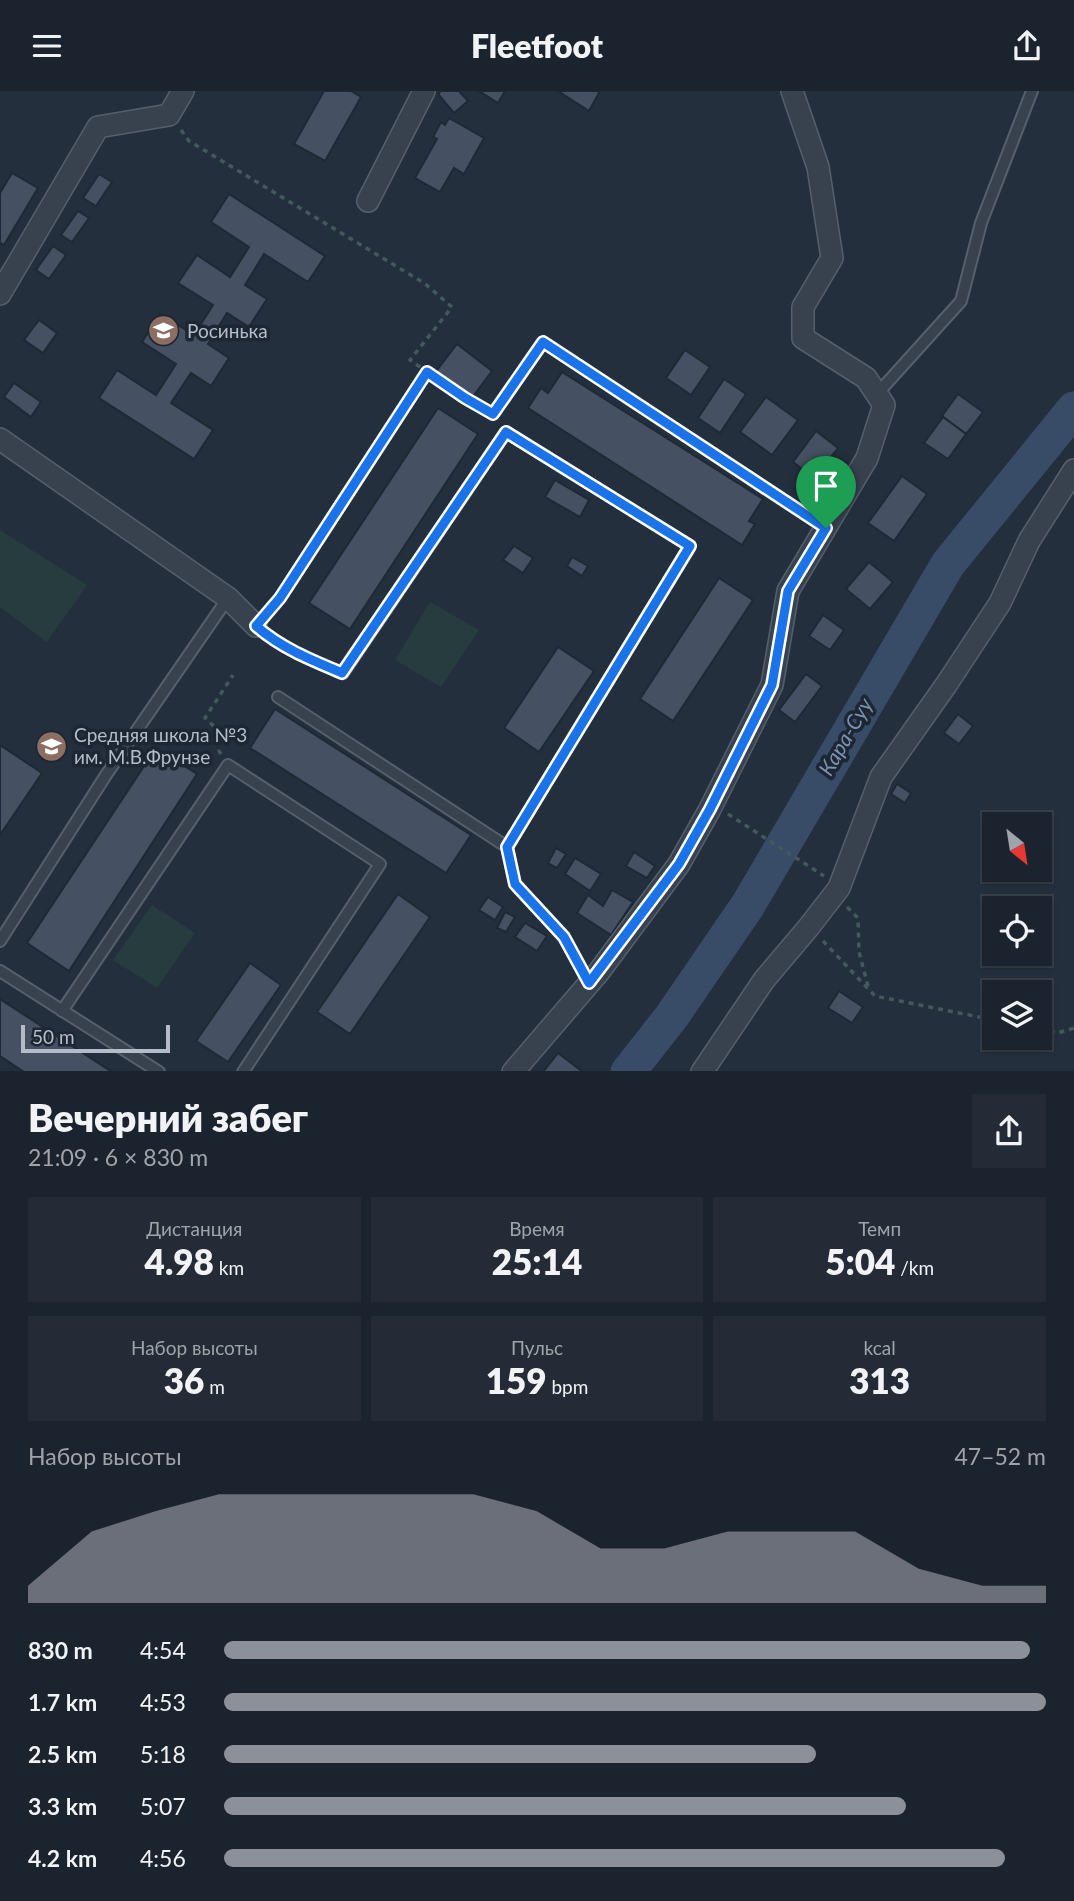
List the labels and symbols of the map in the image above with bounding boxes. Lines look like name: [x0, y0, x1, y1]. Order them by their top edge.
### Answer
school or university icon: Росинька: [147, 314, 181, 348]
place label: Росинька: [187, 319, 268, 342]
pin: [796, 456, 856, 528]
water label: Кара-Суу: [813, 692, 877, 780]
place label: Средняя школа №3 им. М.В.Фрунзе: [74, 723, 247, 768]
school or university icon: Средняя школа №3 им. М.В.Фрунзе: [34, 729, 68, 763]
north arrow: [982, 812, 1052, 882]
scale bar: [21, 1022, 170, 1054]

